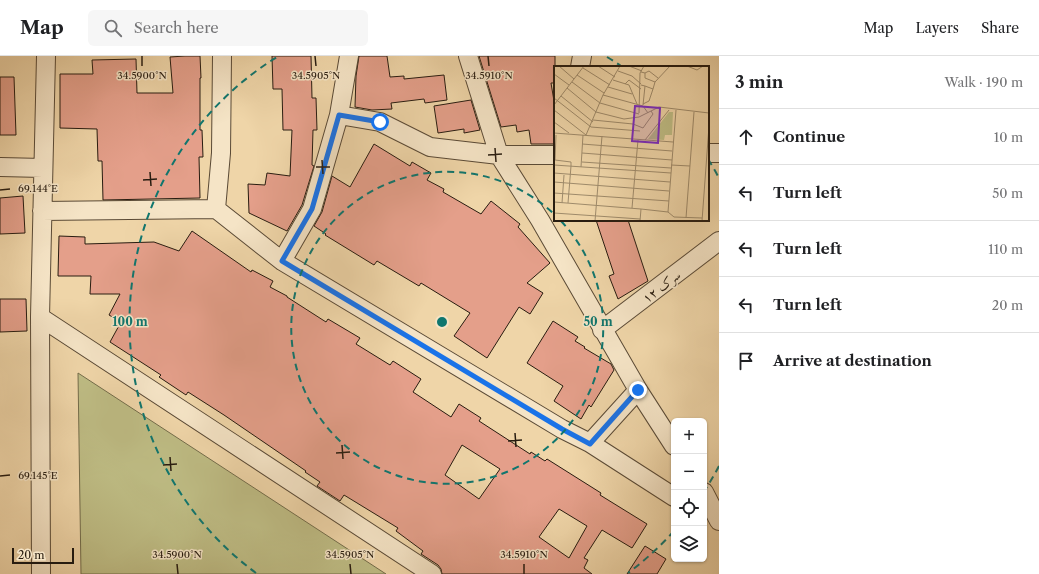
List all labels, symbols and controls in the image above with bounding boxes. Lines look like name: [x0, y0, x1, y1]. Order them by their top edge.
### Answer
search box: [88, 10, 368, 46]
text: Map: [20, 16, 64, 39]
icon: search: [102, 17, 124, 39]
text: Search here: [134, 18, 219, 37]
text: Map: [863, 19, 893, 37]
text: Layers: [915, 19, 959, 37]
text: Share: [981, 19, 1019, 37]
inset map: [554, 66, 709, 221]
text: 34.5900°N: [117, 69, 167, 82]
text: 34.5905°N: [292, 69, 340, 82]
text: 34.5910°N: [465, 69, 513, 82]
text: 3 min: [735, 72, 784, 92]
text: Walk · 190 m: [944, 74, 1023, 90]
route start: [371, 113, 389, 131]
icon: ahead: [735, 126, 757, 148]
text: Continue: [773, 127, 845, 146]
text: 10 m: [994, 129, 1023, 145]
text: 69.144°E: [18, 182, 58, 195]
icon: left: [735, 182, 757, 204]
text: Turn left: [773, 183, 842, 202]
text: 50 m: [992, 185, 1023, 201]
icon: left: [735, 238, 757, 260]
text: Turn left: [773, 239, 842, 258]
text: 110 m: [988, 241, 1023, 257]
street label: سرک ۱۲: [639, 266, 684, 306]
icon: left: [735, 294, 757, 316]
text: Turn left: [773, 295, 842, 314]
text: 20 m: [992, 297, 1023, 313]
text: 100 m: [112, 314, 148, 329]
text: 50 m: [583, 314, 613, 329]
centre of rings: [435, 315, 449, 329]
icon: arrive: [735, 350, 757, 372]
text: Arrive at destination: [773, 351, 932, 370]
route end: [629, 381, 647, 399]
map controls: [671, 418, 707, 562]
button: +: [671, 418, 707, 454]
button: −: [671, 454, 707, 490]
text: 69.145°E: [18, 469, 58, 482]
button: locate: [671, 490, 707, 526]
button: layers: [671, 526, 707, 562]
scale bar: [12, 546, 74, 565]
text: 20 m: [18, 548, 44, 562]
text: 34.5900°N: [152, 548, 202, 561]
text: 34.5905°N: [326, 548, 374, 561]
text: 34.5910°N: [500, 548, 548, 561]

